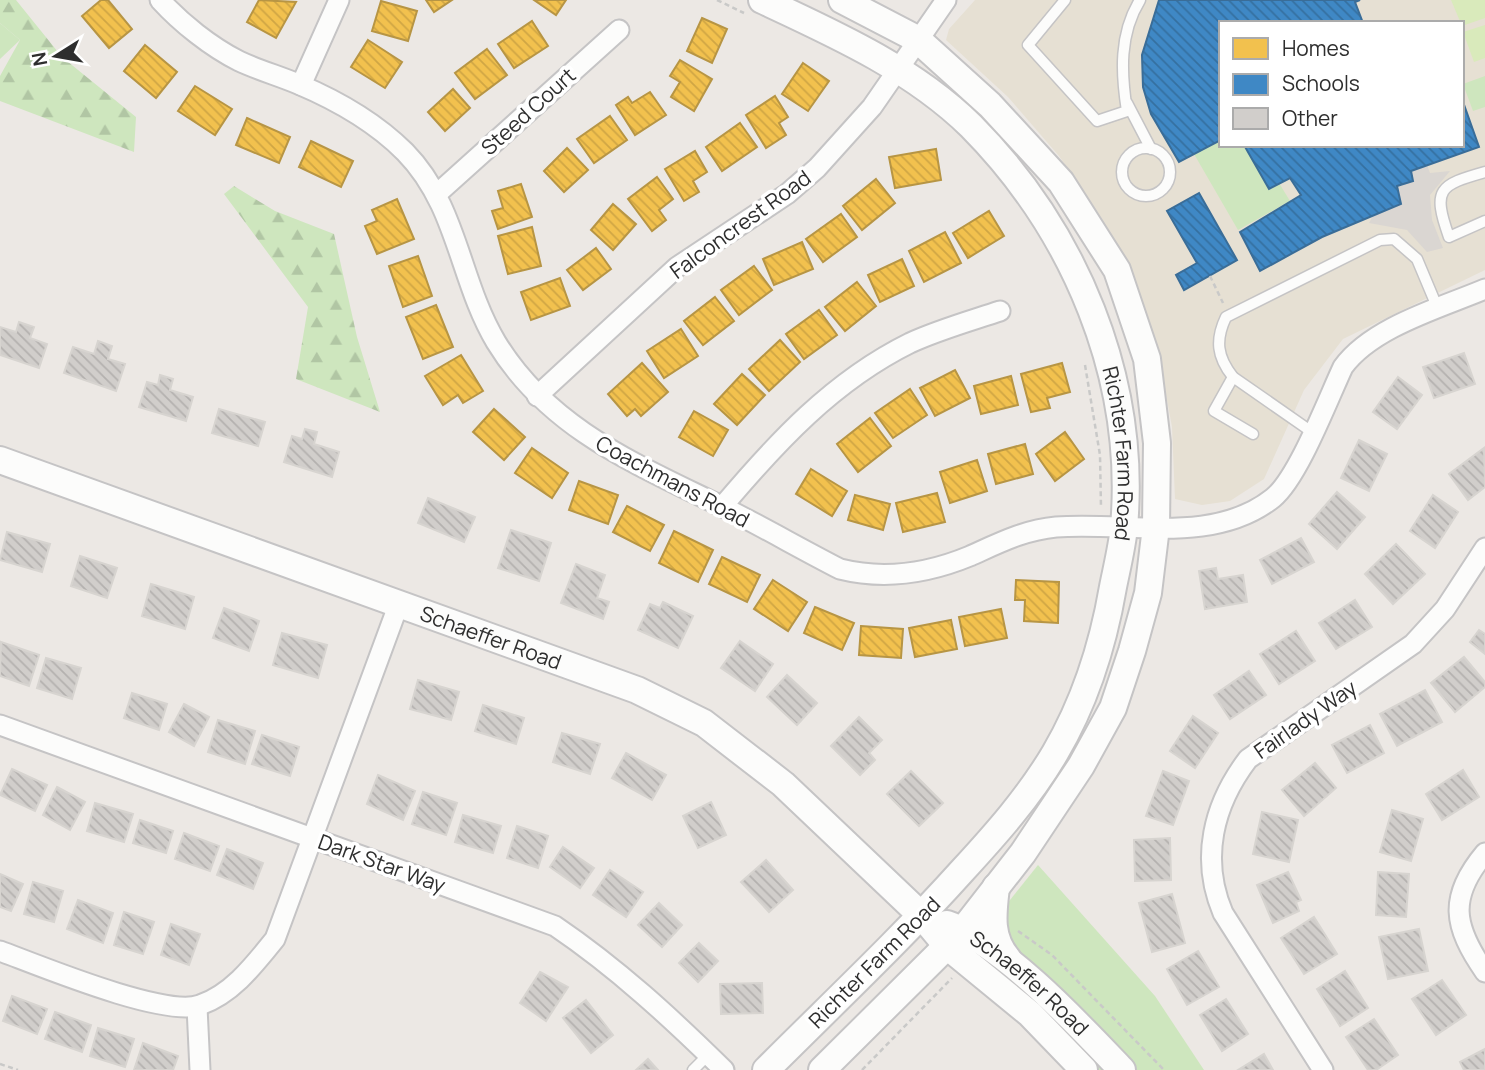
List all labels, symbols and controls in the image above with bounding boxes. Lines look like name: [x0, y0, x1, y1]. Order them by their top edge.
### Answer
north arrow: [21, 21, 91, 91]
legend: [1219, 21, 1464, 147]
text: Homes: [1282, 34, 1350, 62]
text: N: [25, 50, 53, 68]
street label: Steed Court: [475, 61, 581, 161]
text: Schools: [1282, 69, 1360, 97]
text: Other: [1282, 104, 1338, 132]
street label: Falconcrest Road: [664, 163, 816, 285]
street label: Richter Farm Road: [1096, 363, 1140, 543]
street label: Coachmans Road: [591, 429, 755, 533]
street label: Schaeffer Road: [416, 599, 566, 676]
street label: Fairlady Way: [1248, 673, 1362, 765]
street label: Dark Star Way: [314, 827, 450, 899]
street label: Richter Farm Road: [802, 890, 946, 1034]
street label: Schaeffer Road: [965, 924, 1095, 1041]

